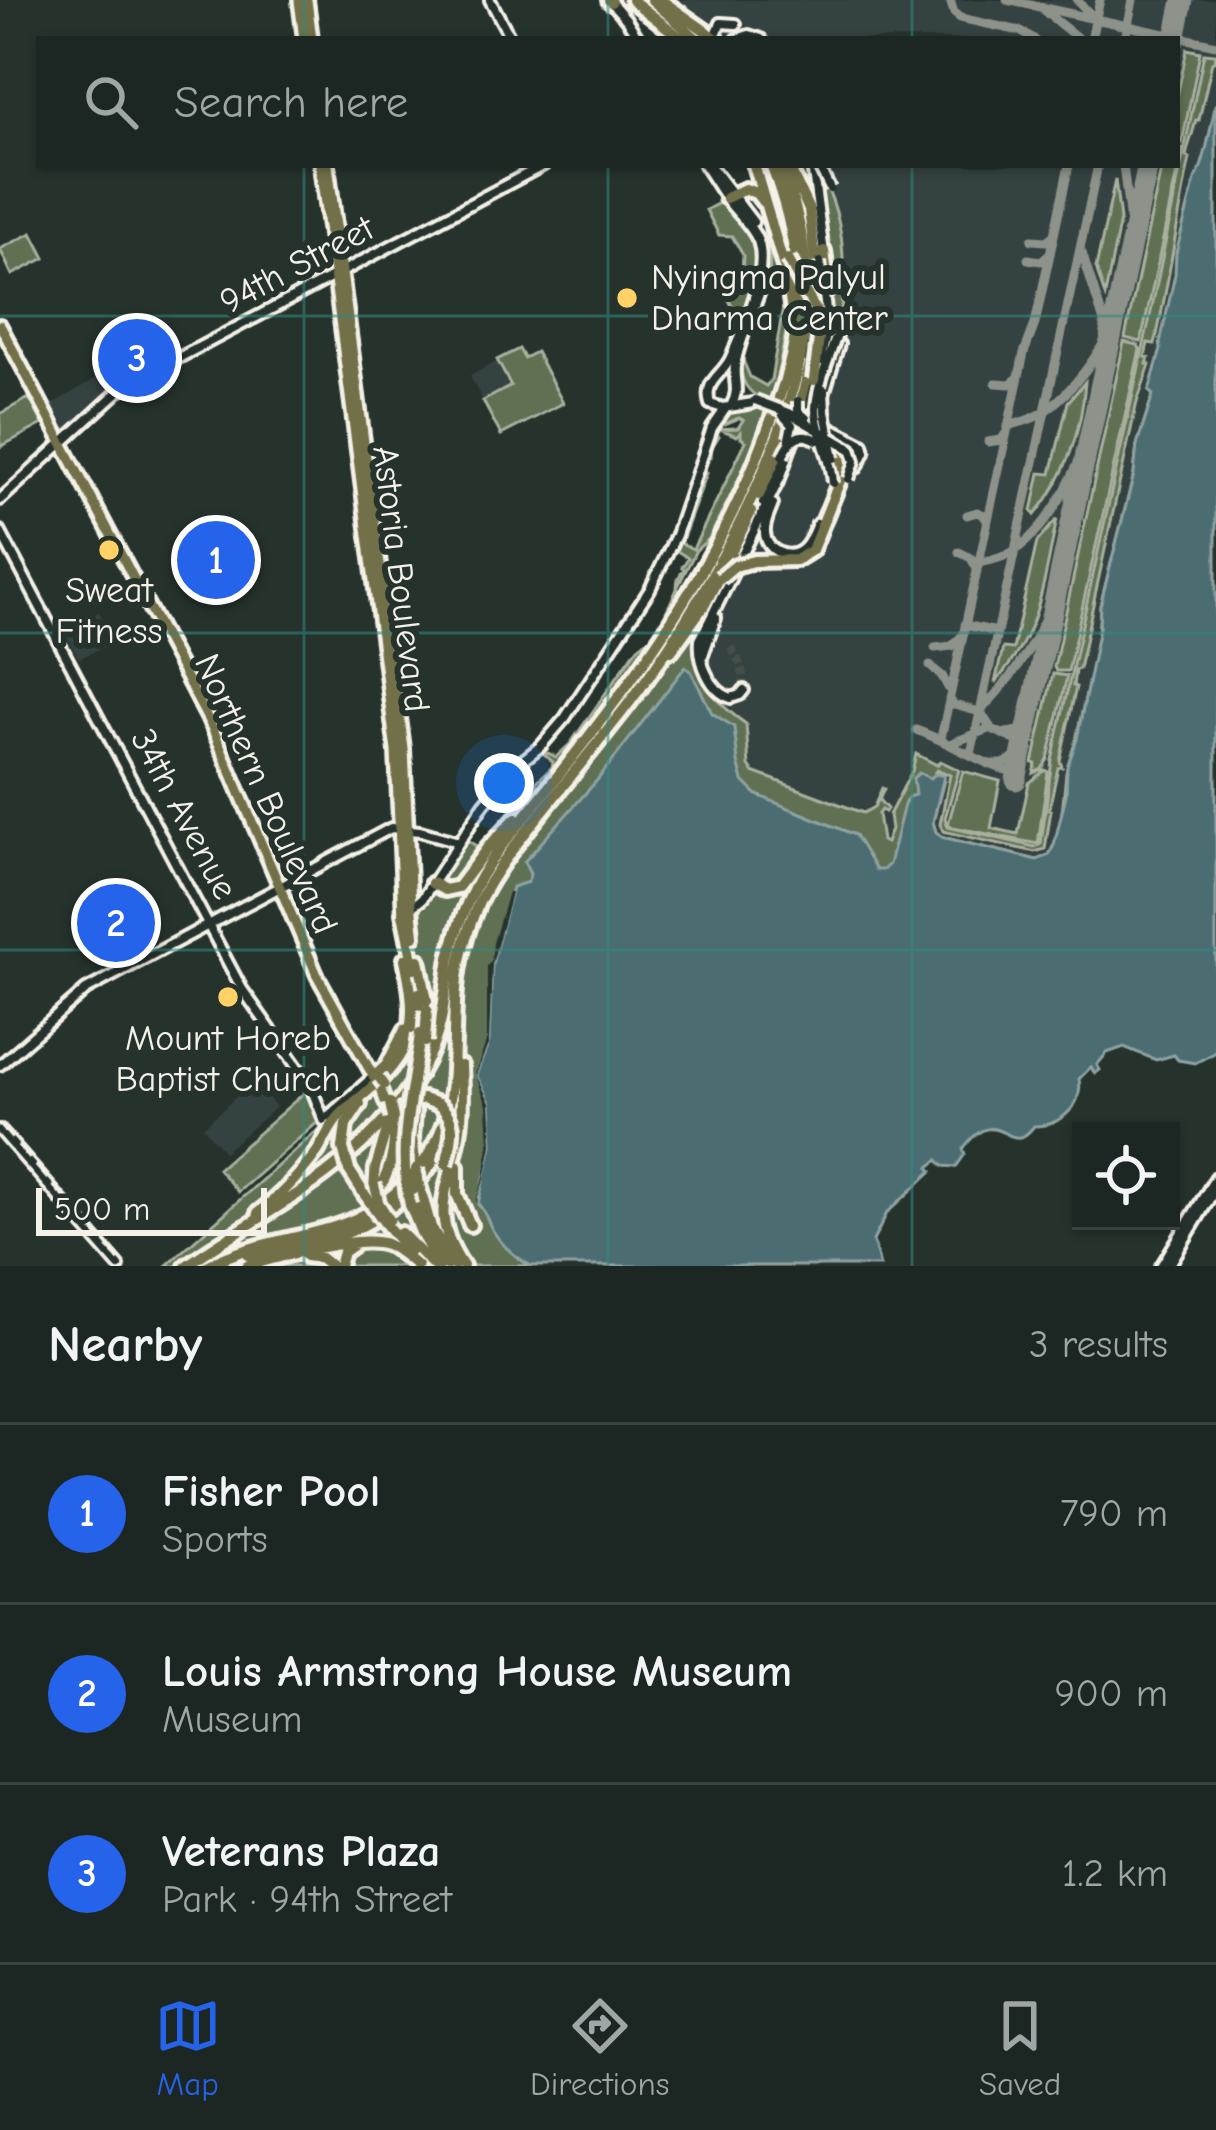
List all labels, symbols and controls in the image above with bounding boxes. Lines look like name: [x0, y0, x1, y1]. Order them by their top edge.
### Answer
search box: [36, 36, 1180, 168]
icon: search: [78, 69, 144, 135]
text: Search here: [174, 76, 408, 128]
street label: 94th Street: [213, 207, 382, 323]
place label: Nyingma Palyul Dharma Center: [651, 257, 889, 339]
marker: Nyingma Palyul Dharma Center: [614, 285, 640, 311]
pin: 3: [98, 313, 176, 403]
street label: Astoria Boulevard: [364, 443, 438, 715]
pin: 1: [177, 515, 255, 605]
marker: Sweat Fitness: [96, 537, 122, 563]
place label: Sweat Fitness: [55, 570, 163, 652]
street label: Northern Boulevard: [186, 648, 346, 940]
street label: 34th Avenue: [122, 722, 246, 906]
your location: [474, 753, 534, 813]
pin: 2: [77, 878, 155, 968]
marker: Mount Horeb Baptist Church: [215, 984, 241, 1010]
place label: Mount Horeb Baptist Church: [115, 1018, 341, 1100]
map controls: [1072, 1122, 1180, 1230]
button: locate: [1072, 1122, 1180, 1230]
scale bar: [36, 1182, 267, 1235]
text: 500 m: [54, 1190, 150, 1228]
text: Nearby: [48, 1315, 202, 1374]
text: 3 results: [1029, 1322, 1168, 1367]
text: Fisher Pool: [162, 1465, 380, 1517]
text: 1: [79, 1491, 95, 1536]
text: 790 m: [1060, 1491, 1168, 1536]
text: Sports: [162, 1517, 268, 1562]
text: Louis Armstrong House Museum: [162, 1645, 792, 1697]
text: 2: [77, 1671, 97, 1716]
text: 900 m: [1055, 1671, 1168, 1716]
text: Museum: [162, 1697, 302, 1742]
text: Veterans Plaza: [162, 1825, 440, 1877]
text: 3: [77, 1851, 97, 1896]
text: 1.2 km: [1062, 1851, 1168, 1896]
text: Park · 94th Street: [162, 1877, 452, 1922]
tab: Map: [155, 1993, 221, 2103]
tab: Directions: [530, 1993, 670, 2103]
tab: Saved: [979, 1993, 1061, 2103]

